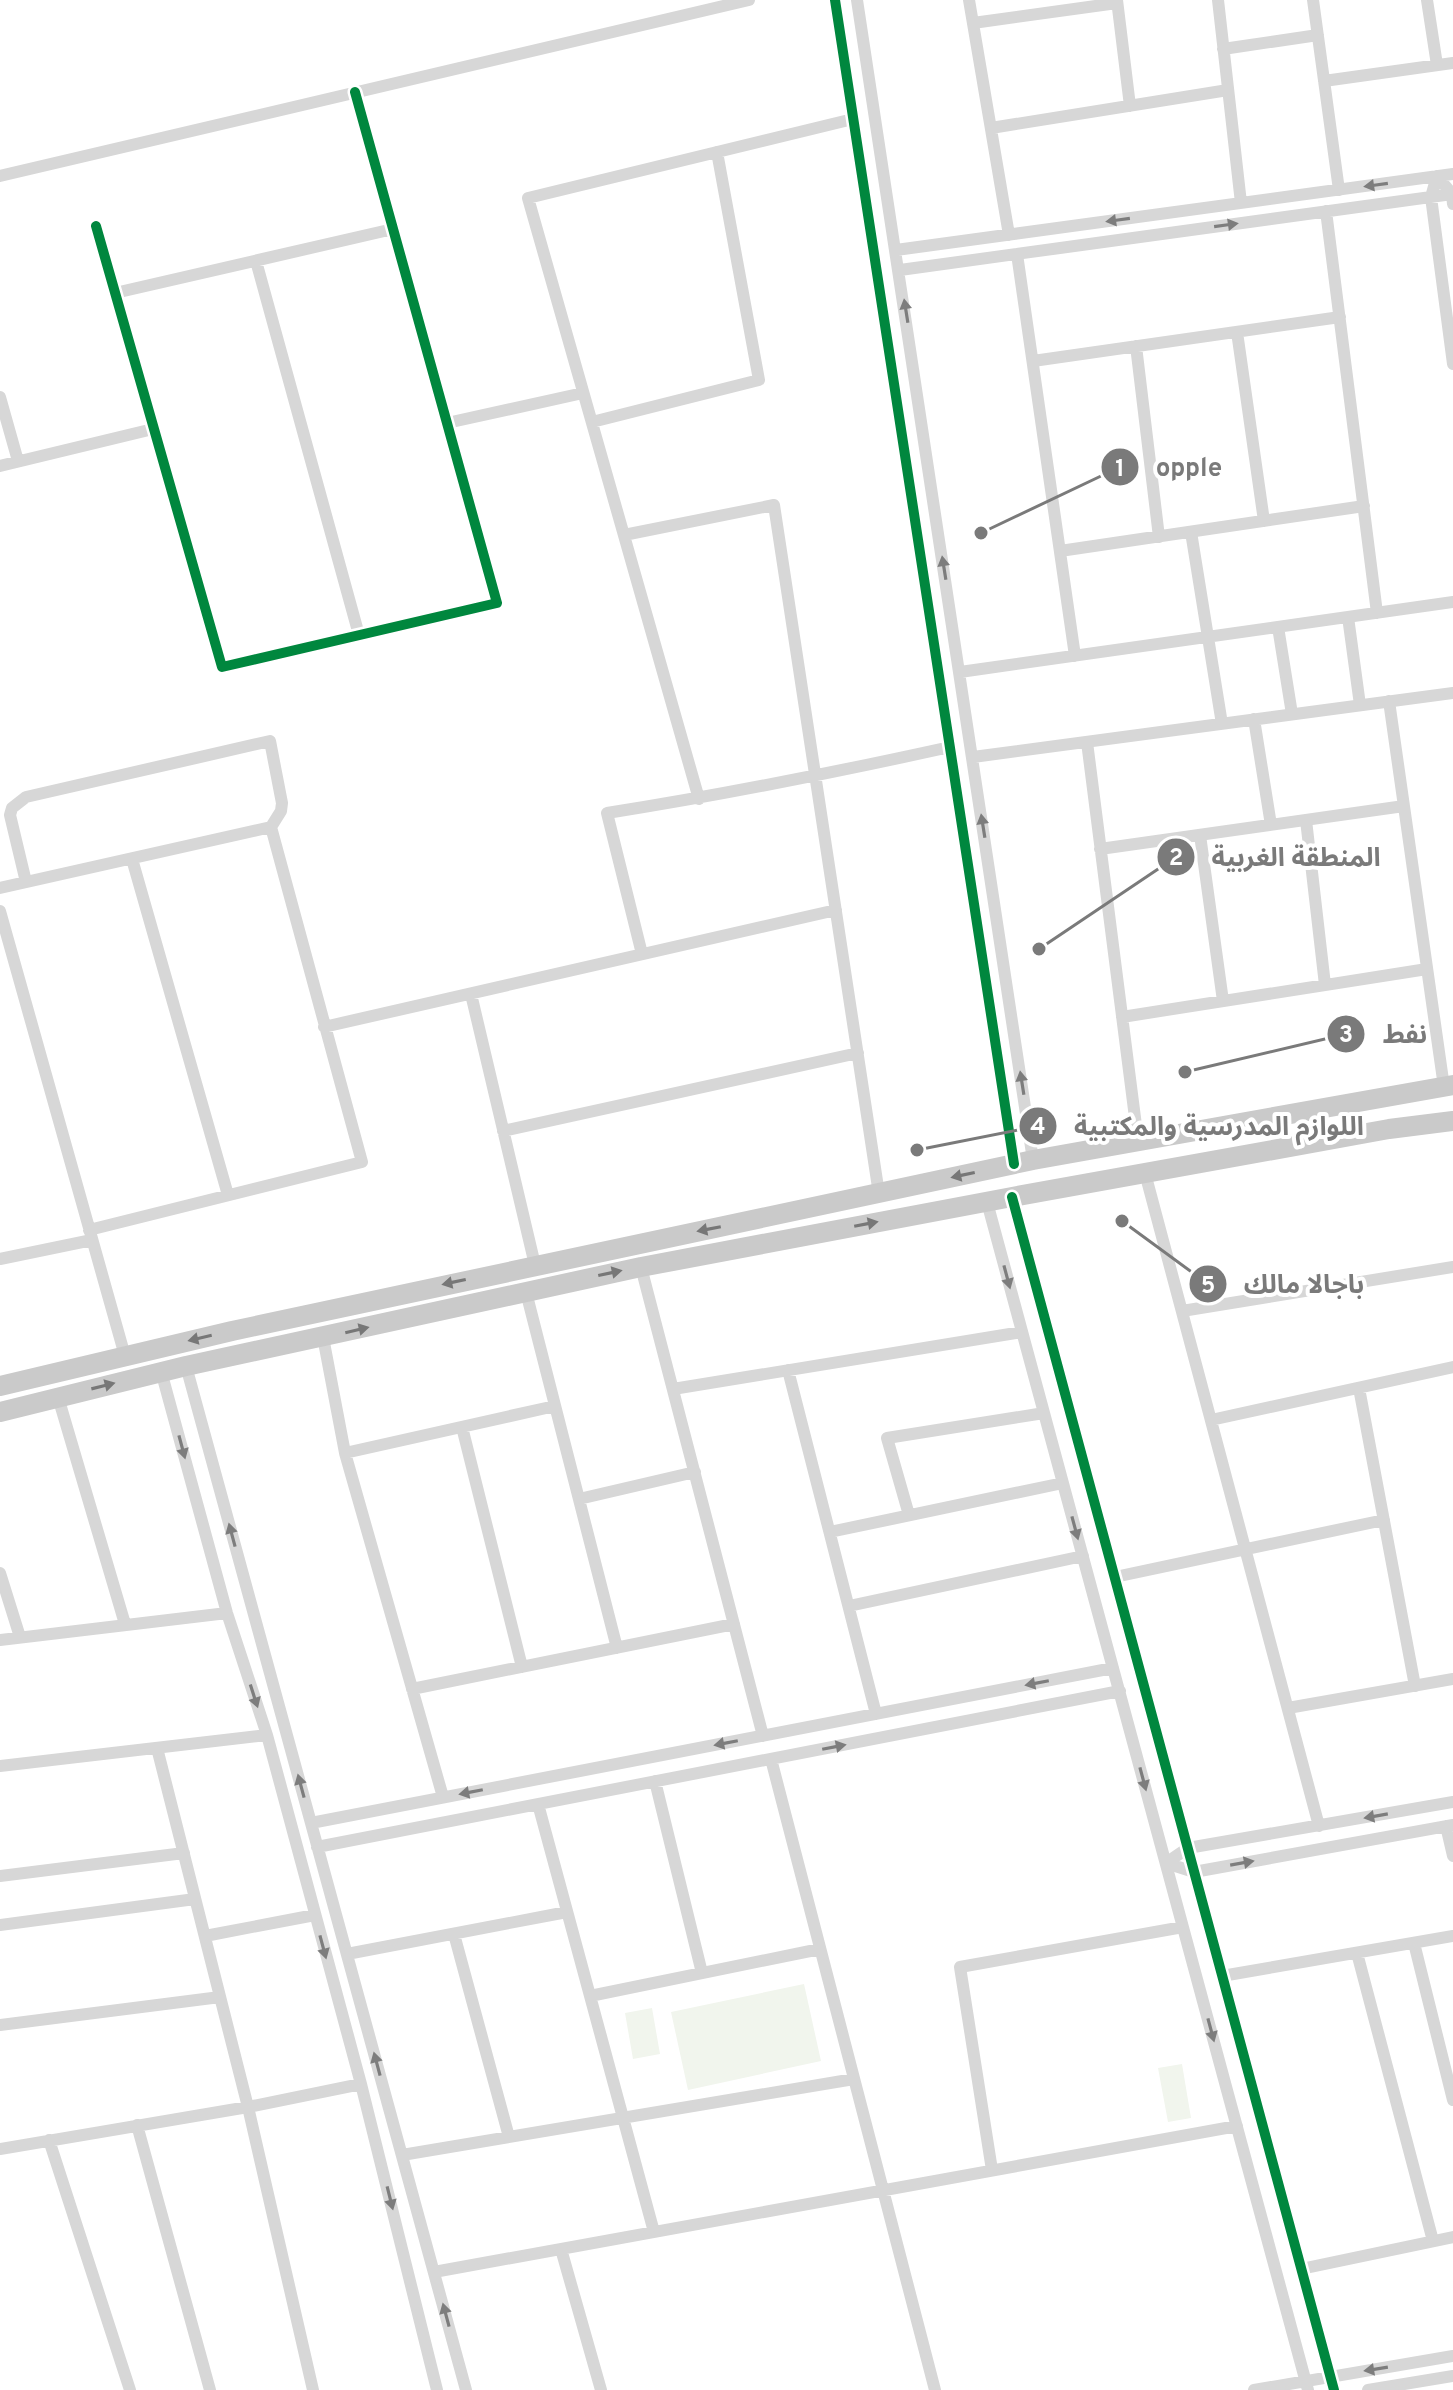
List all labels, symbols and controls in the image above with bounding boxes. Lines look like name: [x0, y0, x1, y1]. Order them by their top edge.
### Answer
one-way arrow: [1363, 178, 1388, 191]
one-way arrow: [1105, 214, 1130, 227]
one-way arrow: [1214, 218, 1239, 231]
one-way arrow: [899, 298, 912, 323]
callout: opple: [1100, 442, 1239, 492]
text: opple: [1156, 453, 1222, 486]
text: 1: [1115, 455, 1125, 485]
one-way arrow: [937, 556, 950, 581]
one-way arrow: [976, 813, 989, 838]
callout: المنطقة الغربية: [1156, 832, 1397, 882]
text: المنطقة الغربية: [1212, 843, 1380, 876]
text: 2: [1169, 844, 1183, 874]
callout: نفط: [1326, 1009, 1443, 1059]
text: نفط: [1383, 1020, 1427, 1053]
text: 3: [1339, 1021, 1353, 1051]
one-way arrow: [1015, 1070, 1027, 1095]
callout: اللوازم المدرسية والمكتبية: [1018, 1101, 1380, 1151]
text: اللوازم المدرسية والمكتبية: [1074, 1112, 1364, 1146]
text: 4: [1030, 1113, 1046, 1143]
one-way arrow: [951, 1169, 976, 1182]
one-way arrow: [853, 1218, 878, 1230]
one-way arrow: [696, 1223, 721, 1236]
callout: باجالا مالك: [1188, 1259, 1380, 1309]
one-way arrow: [1001, 1265, 1014, 1289]
one-way arrow: [598, 1266, 623, 1279]
text: باجالا مالك: [1244, 1270, 1364, 1303]
text: 5: [1201, 1272, 1215, 1302]
one-way arrow: [442, 1276, 467, 1289]
one-way arrow: [344, 1323, 369, 1336]
one-way arrow: [188, 1332, 213, 1345]
one-way arrow: [90, 1379, 115, 1392]
one-way arrow: [176, 1434, 188, 1459]
one-way arrow: [1070, 1515, 1082, 1540]
one-way arrow: [226, 1523, 238, 1548]
one-way arrow: [1024, 1677, 1049, 1690]
one-way arrow: [249, 1684, 261, 1708]
one-way arrow: [714, 1737, 739, 1749]
one-way arrow: [822, 1740, 847, 1753]
one-way arrow: [1138, 1766, 1150, 1791]
one-way arrow: [294, 1774, 307, 1798]
one-way arrow: [458, 1786, 483, 1799]
one-way arrow: [1363, 1810, 1388, 1822]
one-way arrow: [1230, 1856, 1255, 1868]
one-way arrow: [318, 1934, 330, 1959]
one-way arrow: [1206, 2017, 1218, 2042]
one-way arrow: [370, 2051, 383, 2075]
one-way arrow: [384, 2186, 396, 2211]
one-way arrow: [439, 2302, 451, 2327]
one-way arrow: [1363, 2363, 1388, 2375]

